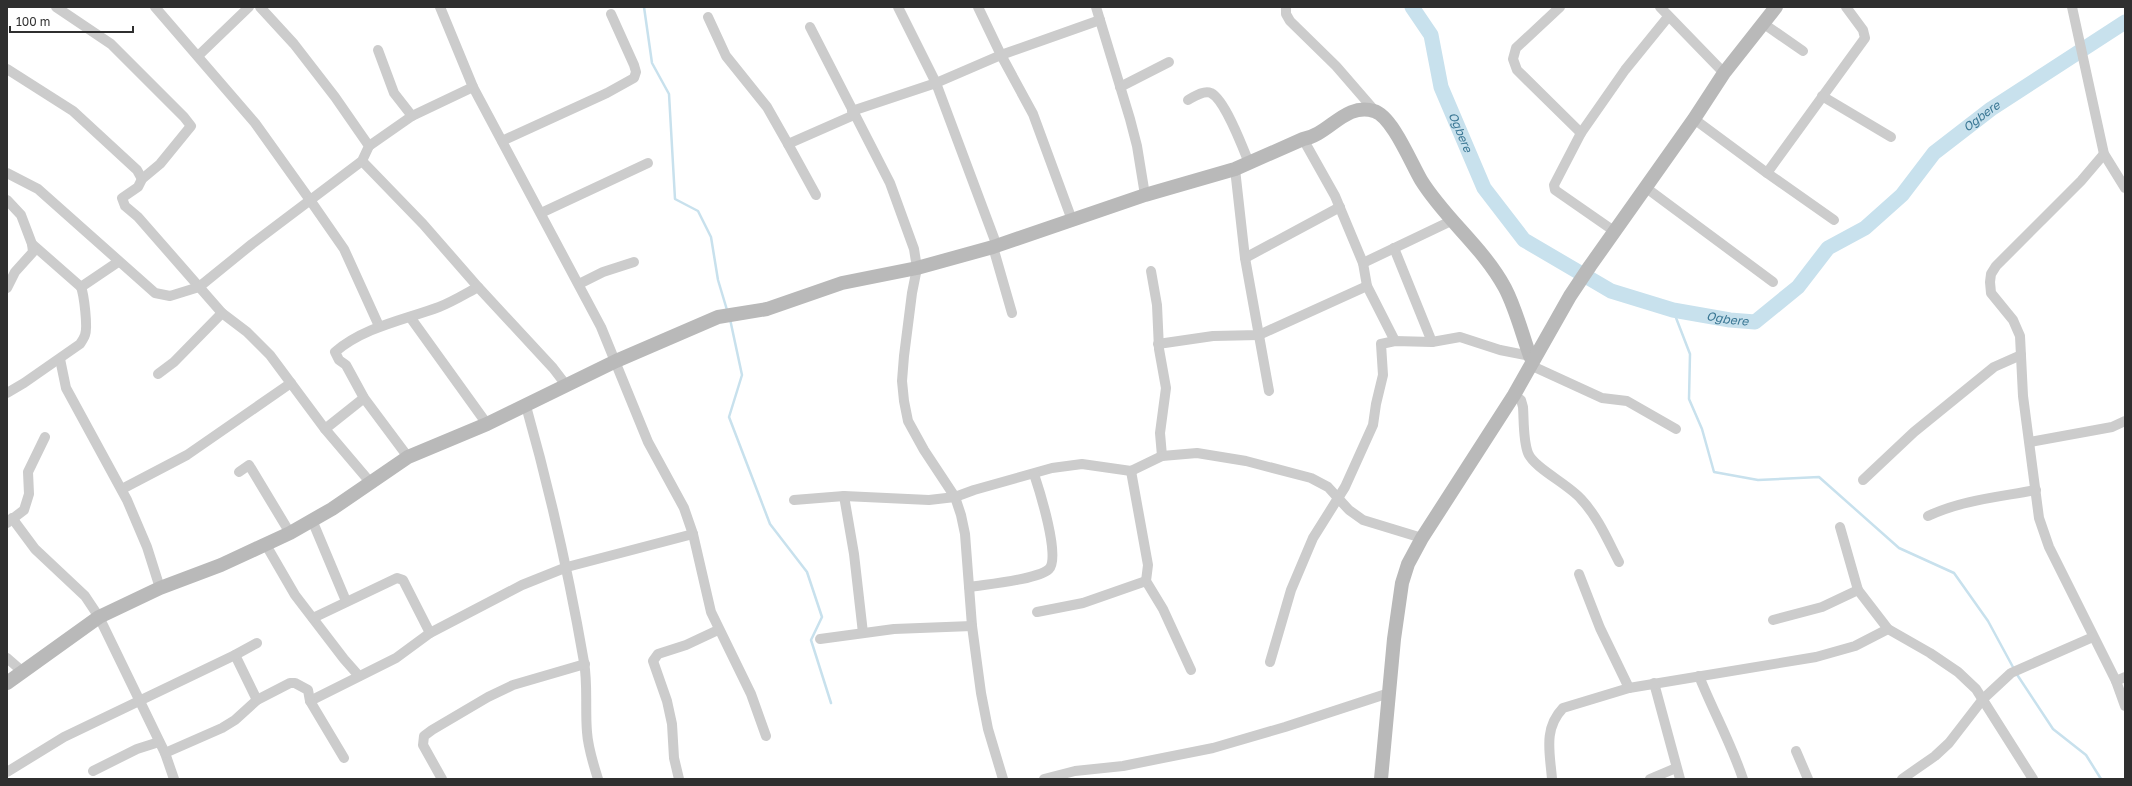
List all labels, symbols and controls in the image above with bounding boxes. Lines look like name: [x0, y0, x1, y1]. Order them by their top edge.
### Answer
scale bar: [10, 8, 133, 34]
text: 100 m: [16, 14, 50, 29]
water label: Ogbere: [1960, 97, 2003, 135]
water label: Ogbere: [1446, 110, 1476, 155]
water label: Ogbere: [1705, 308, 1750, 329]

